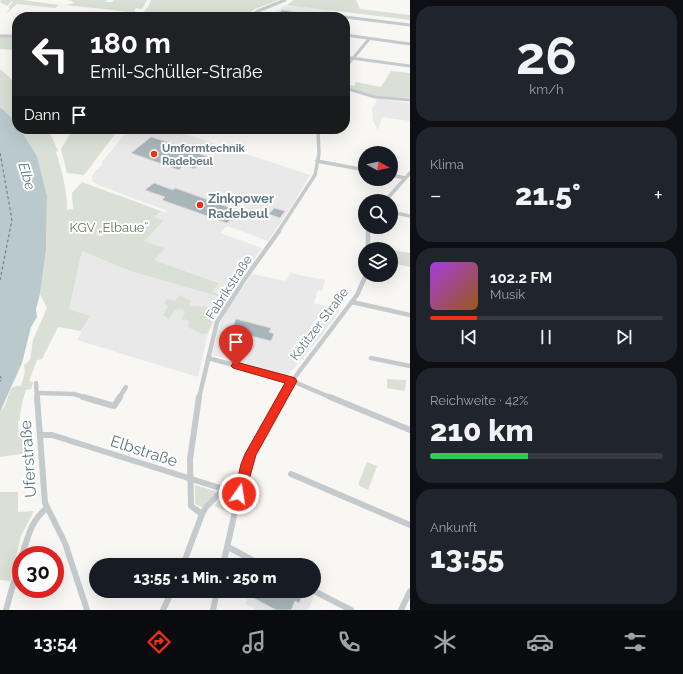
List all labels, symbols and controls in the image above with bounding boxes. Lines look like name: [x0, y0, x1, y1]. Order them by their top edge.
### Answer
text: 26: [516, 25, 577, 86]
text: 180 m: [90, 27, 171, 60]
icon: left: [24, 28, 76, 80]
text: Emil-Schüller-Straße: [90, 61, 263, 82]
text: km/h: [529, 82, 564, 97]
icon: arrive: [68, 104, 90, 126]
text: Dann: [24, 106, 60, 124]
place label: Umformtechnik Radebeul: [162, 142, 246, 168]
north arrow: [358, 146, 398, 186]
map controls: [358, 146, 398, 282]
marker: Umformtechnik Radebeul: [149, 149, 159, 159]
text: Klima: [430, 157, 464, 172]
water label: Elbe: [15, 160, 39, 192]
text: 21.5°: [515, 177, 581, 212]
text: −: [430, 182, 442, 208]
text: +: [654, 182, 663, 208]
place label: Zinkpower Radebeul: [208, 191, 274, 221]
button: search: [358, 194, 398, 234]
marker: Zinkpower Radebeul: [195, 200, 205, 210]
park label: KGV „Elbaue“: [70, 220, 148, 235]
button: layers: [358, 242, 398, 282]
street label: Fabrikstraße: [203, 252, 255, 322]
text: 102.2 FM: [490, 269, 552, 287]
street label: Kötitzer Straße: [287, 284, 351, 363]
text: Musik: [490, 287, 525, 302]
pin: [219, 325, 253, 366]
icon: previous: [458, 326, 480, 348]
icon: pause: [535, 326, 557, 348]
icon: next: [613, 326, 635, 348]
icon: arrive: [225, 331, 247, 353]
text: Reichweite · 42%: [430, 393, 528, 408]
text: 210 km: [430, 413, 533, 448]
street label: Uferstraße: [16, 420, 40, 498]
street label: Elbstraße: [108, 431, 180, 471]
position arrow: [218, 473, 260, 515]
text: Ankunft: [430, 520, 477, 535]
text: 13:55: [430, 540, 504, 575]
speed limit sign: 30: [12, 546, 64, 598]
text: 13:55 · 1 Min. · 250 m: [133, 569, 277, 587]
icon: directions: [145, 628, 173, 656]
icon: music: [240, 628, 268, 656]
icon: phone: [335, 628, 363, 656]
icon: climate: [431, 628, 459, 656]
icon: car: [526, 628, 554, 656]
icon: filters: [621, 628, 649, 656]
text: 13:54: [34, 632, 77, 653]

